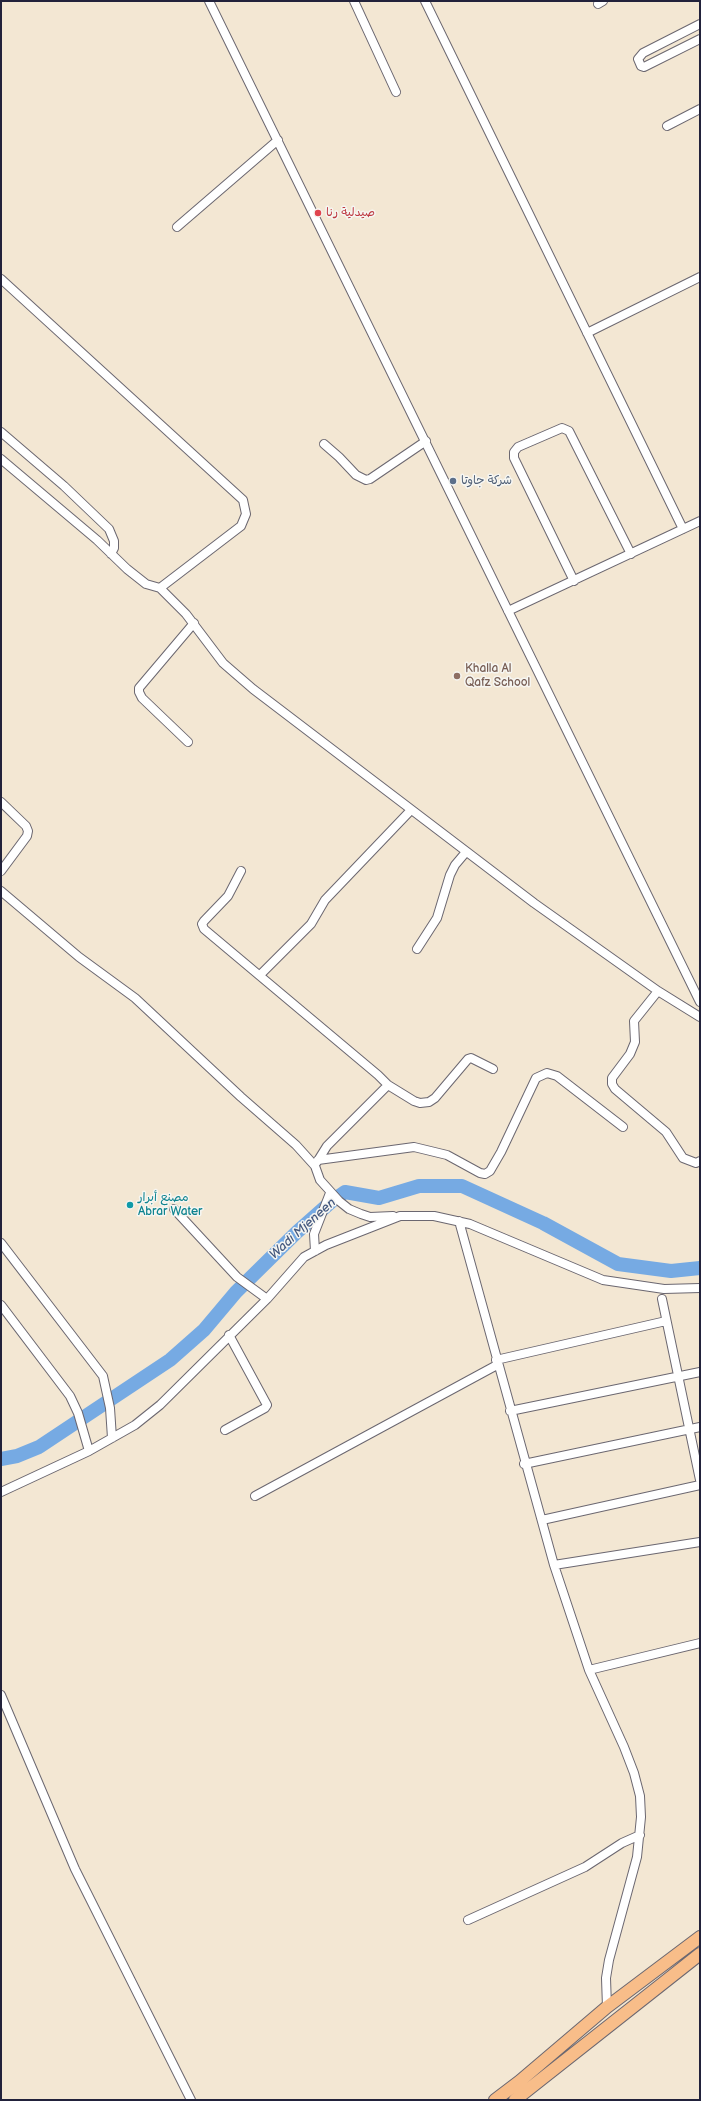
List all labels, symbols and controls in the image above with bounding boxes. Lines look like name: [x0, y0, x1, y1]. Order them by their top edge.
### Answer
place label: صيدلية رنا: [326, 206, 375, 220]
marker: صيدلية رنا: [313, 208, 323, 218]
place label: شركة جاوتا: [461, 474, 512, 488]
marker: شركة جاوتا: [448, 476, 458, 486]
place label: Khalla Al Qafz School: [465, 662, 530, 690]
marker: Khalla Al Qafz School: [452, 671, 462, 681]
place label: مصنع أبرار Abrar Water: [138, 1191, 202, 1219]
water label: Wadi Mjeneen: [267, 1195, 339, 1263]
marker: مصنع أبرار Abrar Water: [125, 1200, 135, 1210]

